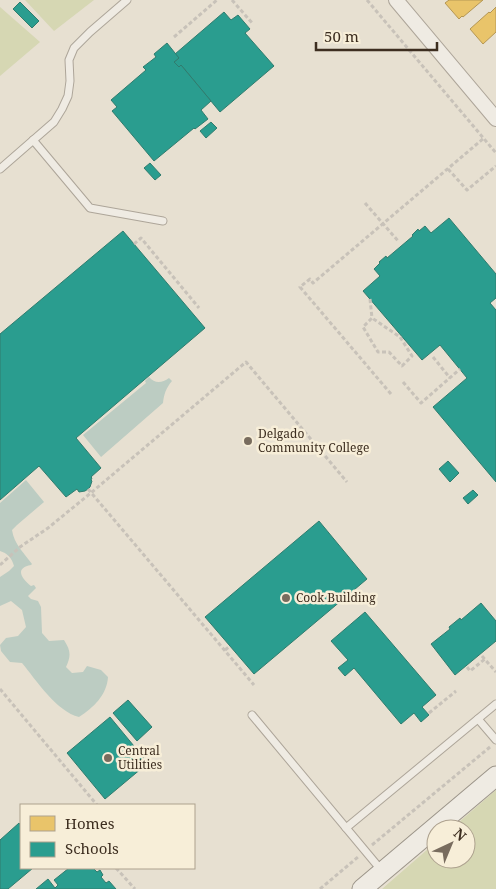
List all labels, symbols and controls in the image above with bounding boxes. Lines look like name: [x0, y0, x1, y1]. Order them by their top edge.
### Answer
scale bar: [316, 20, 437, 52]
text: 50 m: [324, 26, 359, 46]
place label: Delgado Community College: [258, 425, 369, 456]
marker: Delgado Community College: [242, 435, 254, 447]
place label: Cook Building: [296, 589, 376, 606]
marker: Cook Building: [280, 592, 292, 604]
place label: Central Utilities: [118, 742, 162, 773]
marker: Central Utilities: [102, 752, 114, 764]
legend: [20, 804, 195, 869]
text: Homes: [65, 813, 115, 833]
north arrow: [426, 819, 476, 869]
text: N: [450, 824, 471, 845]
text: Schools: [65, 838, 119, 858]

